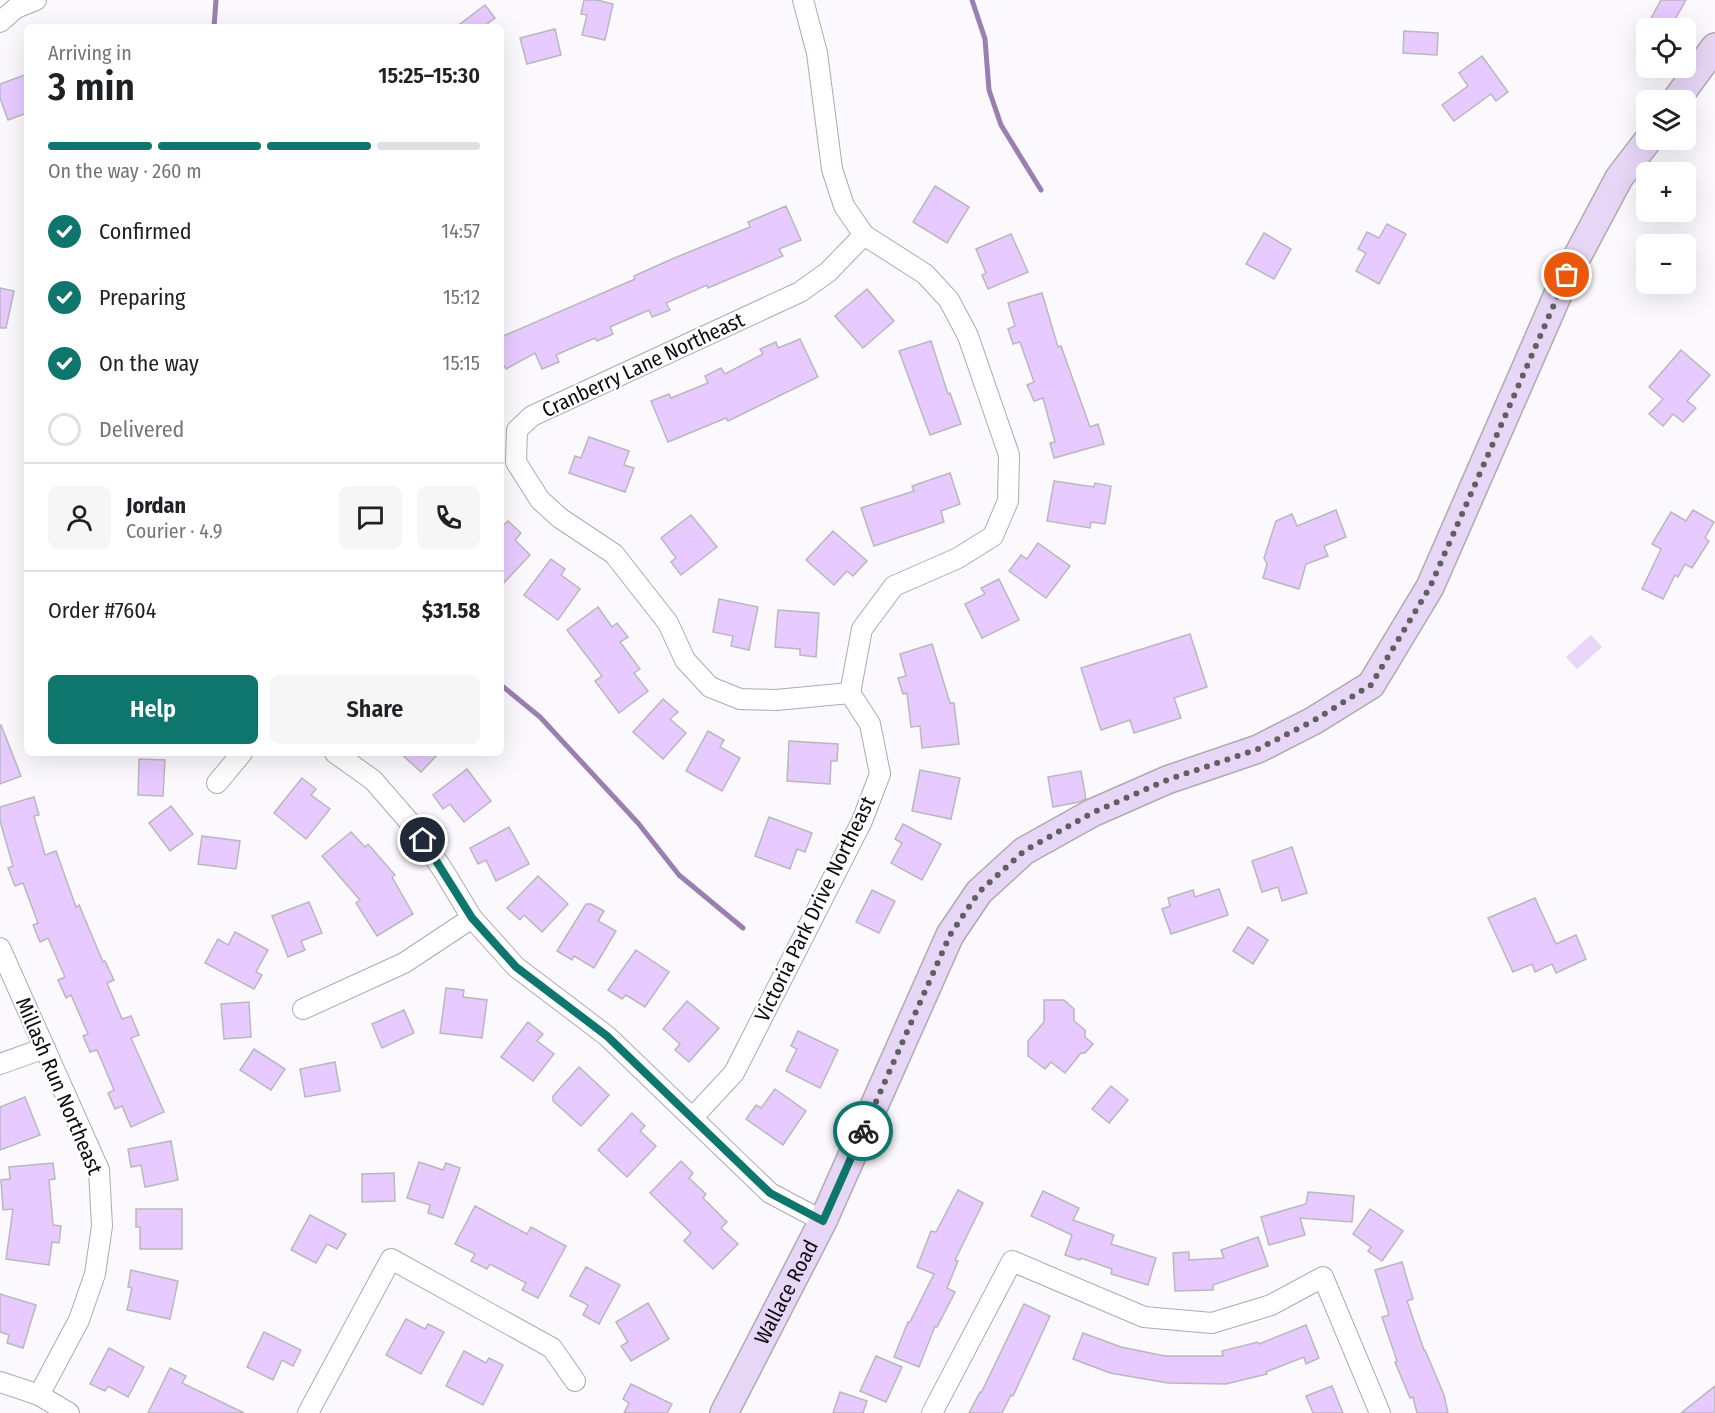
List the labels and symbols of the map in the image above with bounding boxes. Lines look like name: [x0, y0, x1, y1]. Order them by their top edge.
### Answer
pin: [1541, 249, 1592, 300]
street label: Cranberry Lane Northeast: [538, 307, 748, 423]
street label: Victoria Park Drive Northeast: [749, 792, 881, 1026]
pin: [397, 814, 448, 865]
street label: Millash Run Northeast: [10, 993, 108, 1179]
courier: [833, 1101, 893, 1161]
street label: Wallace Road: [749, 1236, 824, 1349]

